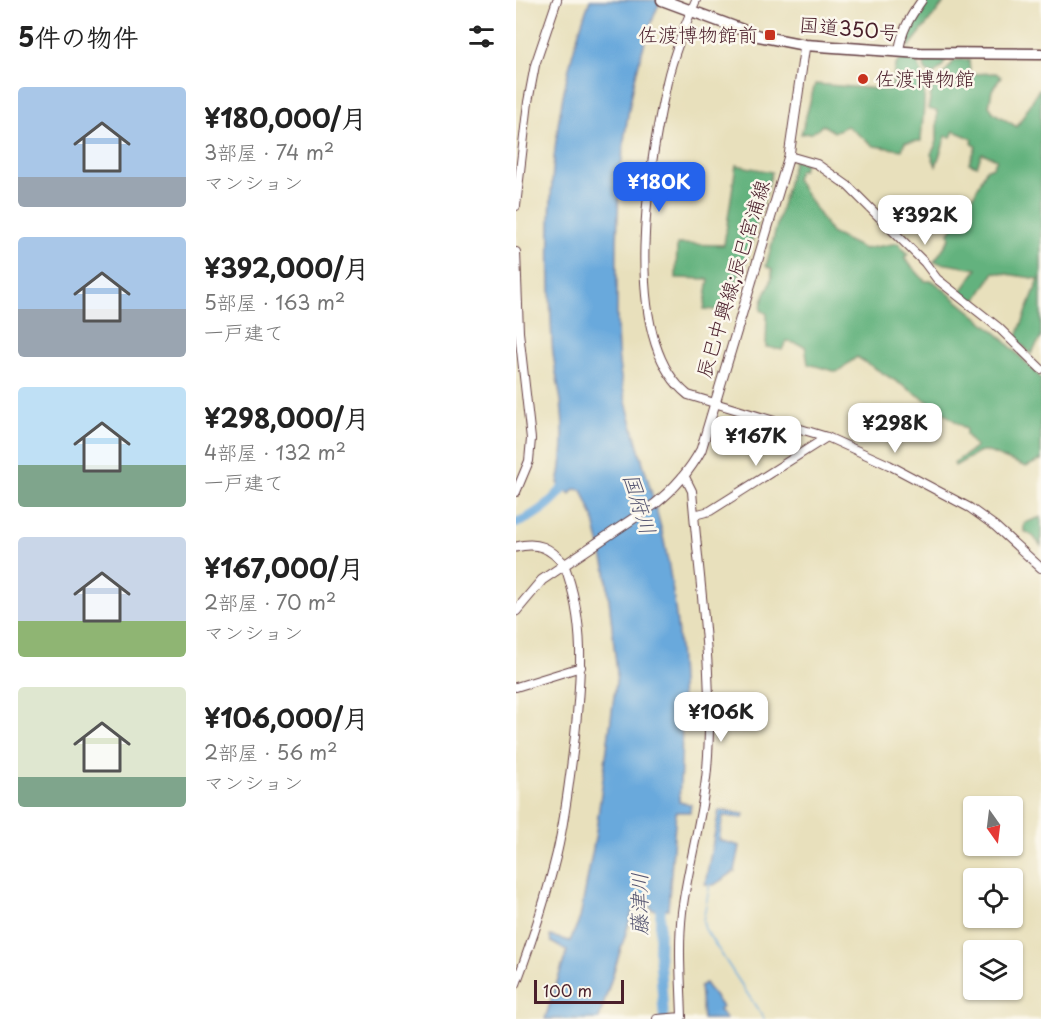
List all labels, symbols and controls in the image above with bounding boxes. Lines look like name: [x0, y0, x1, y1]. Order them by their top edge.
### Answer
street label: 国道350号: [798, 9, 900, 47]
text: 5件の物件: [18, 17, 139, 56]
place label: 佐渡博物館前: [638, 19, 758, 49]
icon: filters: [465, 20, 498, 53]
marker: 佐渡博物館前: [763, 28, 777, 42]
place label: 佐渡博物館: [875, 63, 975, 93]
marker: 佐渡博物館: [856, 72, 870, 86]
text: ¥180,000/月: [204, 98, 367, 137]
icon: home: [66, 111, 138, 183]
text: 3部屋 · 74 m²: [204, 137, 334, 167]
pin: ¥180K: [617, 162, 701, 213]
text: ¥180K: [627, 166, 691, 196]
text: マンション: [204, 167, 303, 197]
street label: 辰巳中興線;辰巳宮浦線: [688, 176, 776, 381]
pin: ¥392K: [883, 195, 967, 246]
text: ¥392K: [892, 199, 958, 229]
text: ¥392,000/月: [204, 248, 369, 287]
icon: home: [66, 261, 138, 333]
text: 5部屋 · 163 m²: [204, 287, 345, 317]
text: 一戸建て: [204, 317, 284, 347]
text: ¥298,000/月: [204, 398, 370, 437]
pin: ¥298K: [853, 403, 937, 454]
text: ¥298K: [862, 407, 928, 437]
icon: home: [66, 411, 138, 483]
pin: ¥167K: [714, 416, 798, 467]
text: ¥167K: [725, 420, 787, 450]
text: 4部屋 · 132 m²: [204, 437, 346, 467]
text: 一戸建て: [204, 467, 284, 497]
water label: 国府川: [616, 469, 665, 538]
text: ¥167,000/月: [204, 548, 364, 587]
icon: home: [66, 561, 138, 633]
text: 2部屋 · 70 m²: [204, 587, 336, 617]
text: マンション: [204, 617, 303, 647]
pin: ¥106K: [679, 692, 763, 743]
text: ¥106K: [688, 696, 754, 726]
text: ¥106,000/月: [204, 698, 369, 737]
icon: home: [66, 711, 138, 783]
text: 2部屋 · 56 m²: [204, 737, 338, 767]
text: マンション: [204, 767, 303, 797]
north arrow: [963, 796, 1023, 856]
map controls: [963, 796, 1023, 1000]
button: locate: [963, 868, 1023, 928]
water label: 藤津川: [622, 873, 654, 936]
button: layers: [963, 940, 1023, 1000]
scale bar: [534, 977, 624, 1004]
text: 100 m: [543, 978, 592, 1002]

